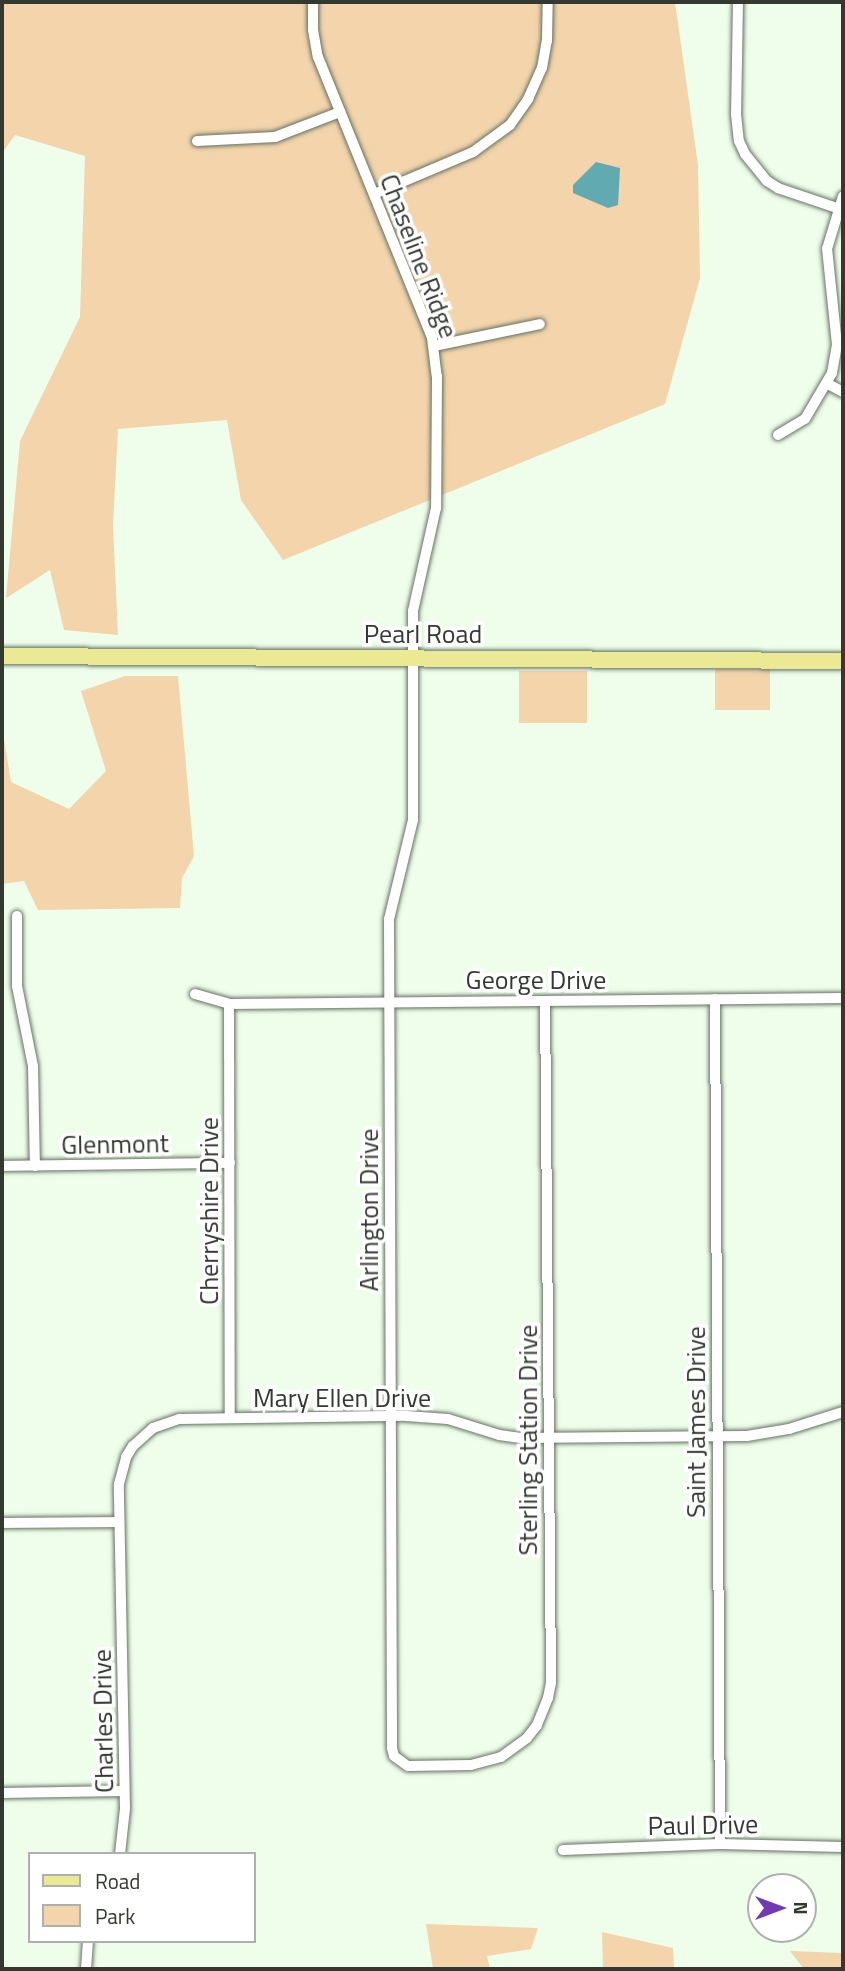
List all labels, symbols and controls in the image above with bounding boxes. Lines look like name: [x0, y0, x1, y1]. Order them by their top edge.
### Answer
street label: Chaseline Ridge: [373, 170, 465, 342]
street label: Pearl Road: [364, 618, 482, 650]
street label: George Drive: [466, 964, 606, 996]
street label: Cherryshire Drive: [193, 1117, 225, 1305]
street label: Glenmont: [61, 1127, 169, 1161]
street label: Arlington Drive: [353, 1129, 385, 1291]
street label: Sterling Station Drive: [512, 1325, 544, 1555]
street label: Saint James Drive: [680, 1326, 712, 1518]
street label: Mary Ellen Drive: [253, 1382, 431, 1414]
street label: Charles Drive: [86, 1649, 120, 1793]
street label: Paul Drive: [647, 1808, 759, 1842]
legend: [28, 1852, 256, 1943]
text: Road: [95, 1865, 140, 1897]
north arrow: [747, 1873, 817, 1943]
text: Park: [95, 1900, 135, 1932]
text: N: [787, 1901, 816, 1915]

